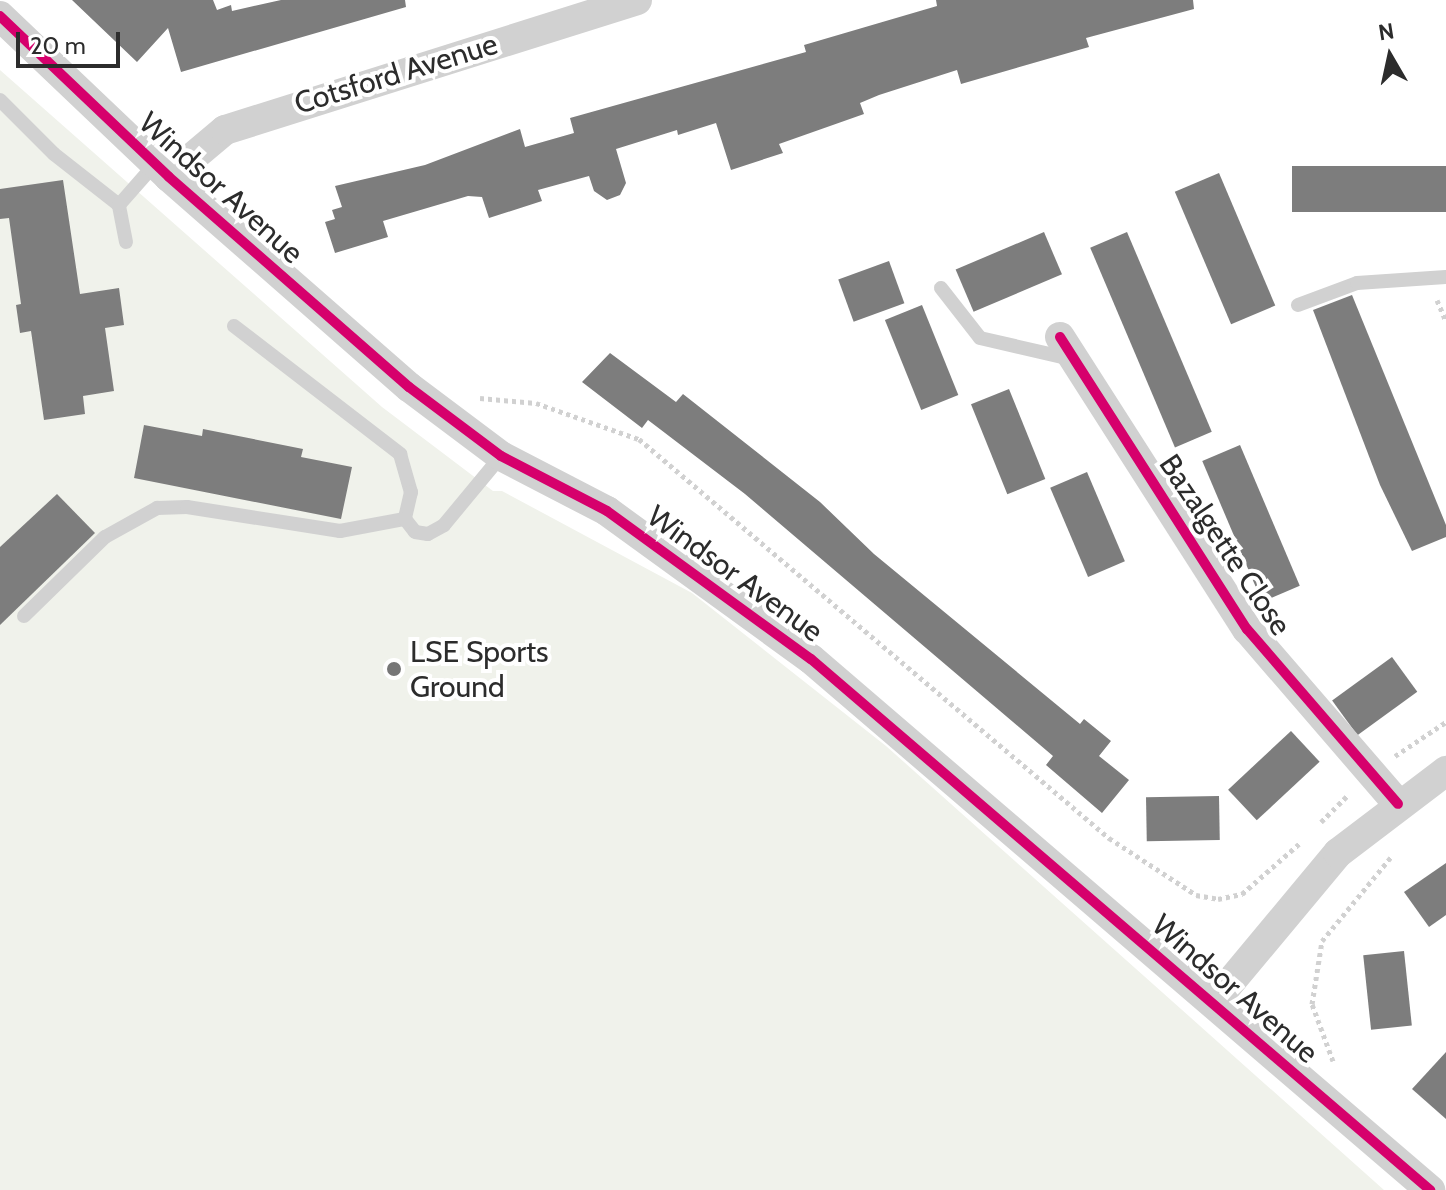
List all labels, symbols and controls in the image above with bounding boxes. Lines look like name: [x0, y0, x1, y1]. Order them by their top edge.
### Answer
scale bar: [20, 16, 124, 66]
north arrow: [1350, 16, 1430, 96]
text: N: [1376, 17, 1396, 46]
street label: Cotsford Avenue: [290, 26, 502, 122]
text: 20 m: [30, 31, 86, 60]
street label: Windsor Avenue: [132, 105, 310, 271]
street label: Bazalgette Close: [1151, 448, 1299, 642]
street label: Windsor Avenue: [640, 498, 830, 650]
place label: LSE Sports Ground: [410, 634, 548, 704]
marker: LSE Sports Ground: [385, 660, 403, 678]
street label: Windsor Avenue: [1145, 907, 1325, 1071]

